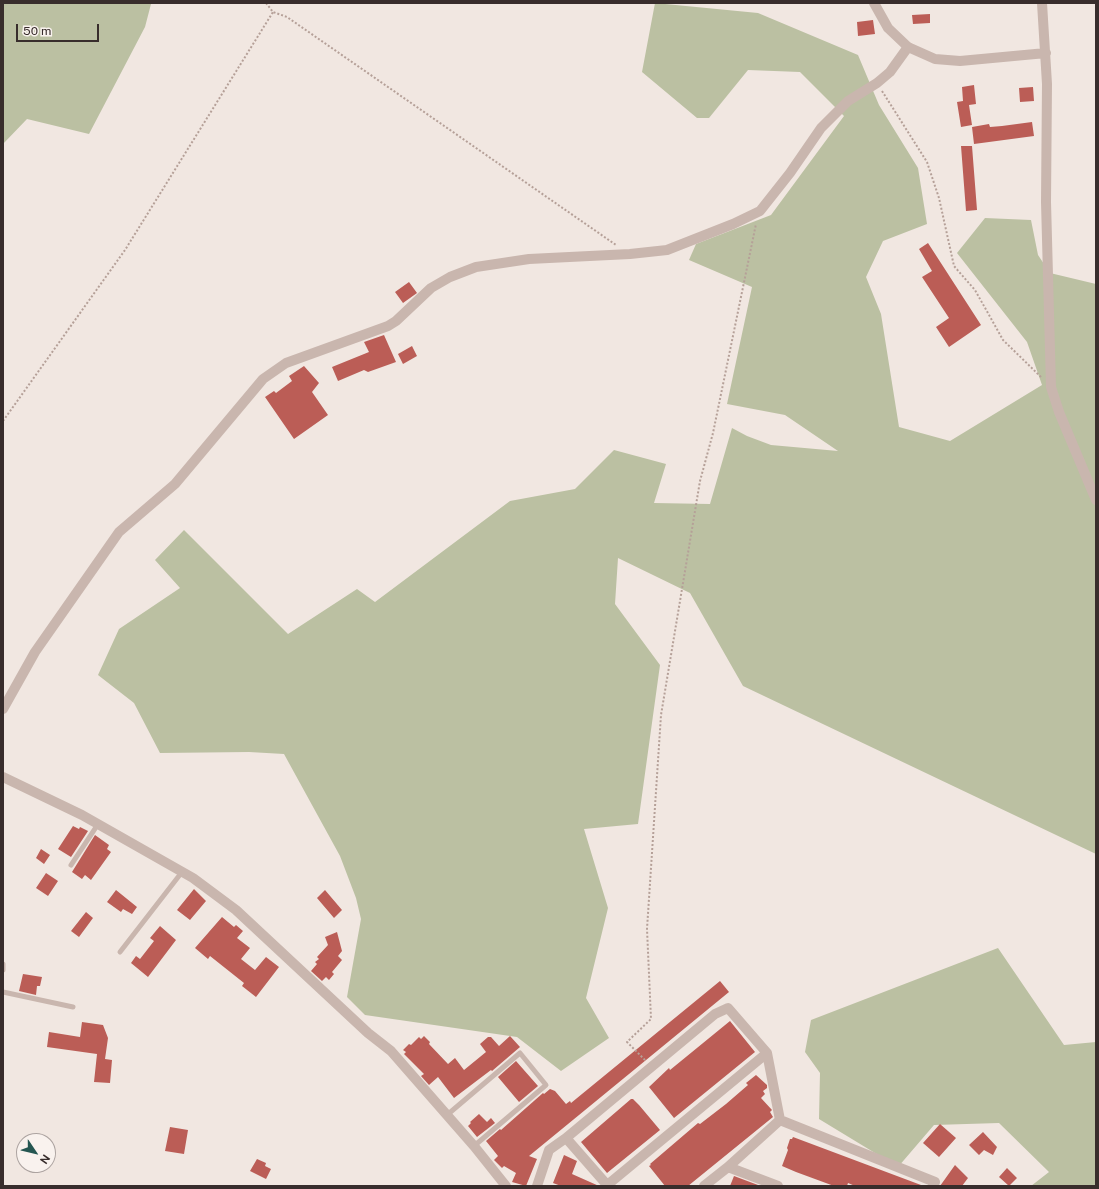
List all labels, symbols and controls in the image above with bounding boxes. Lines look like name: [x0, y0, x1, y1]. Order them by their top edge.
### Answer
scale bar: [18, 16, 101, 42]
text: 50 m: [23, 24, 51, 38]
north arrow: [16, 1133, 56, 1173]
text: N: [38, 1152, 52, 1166]

